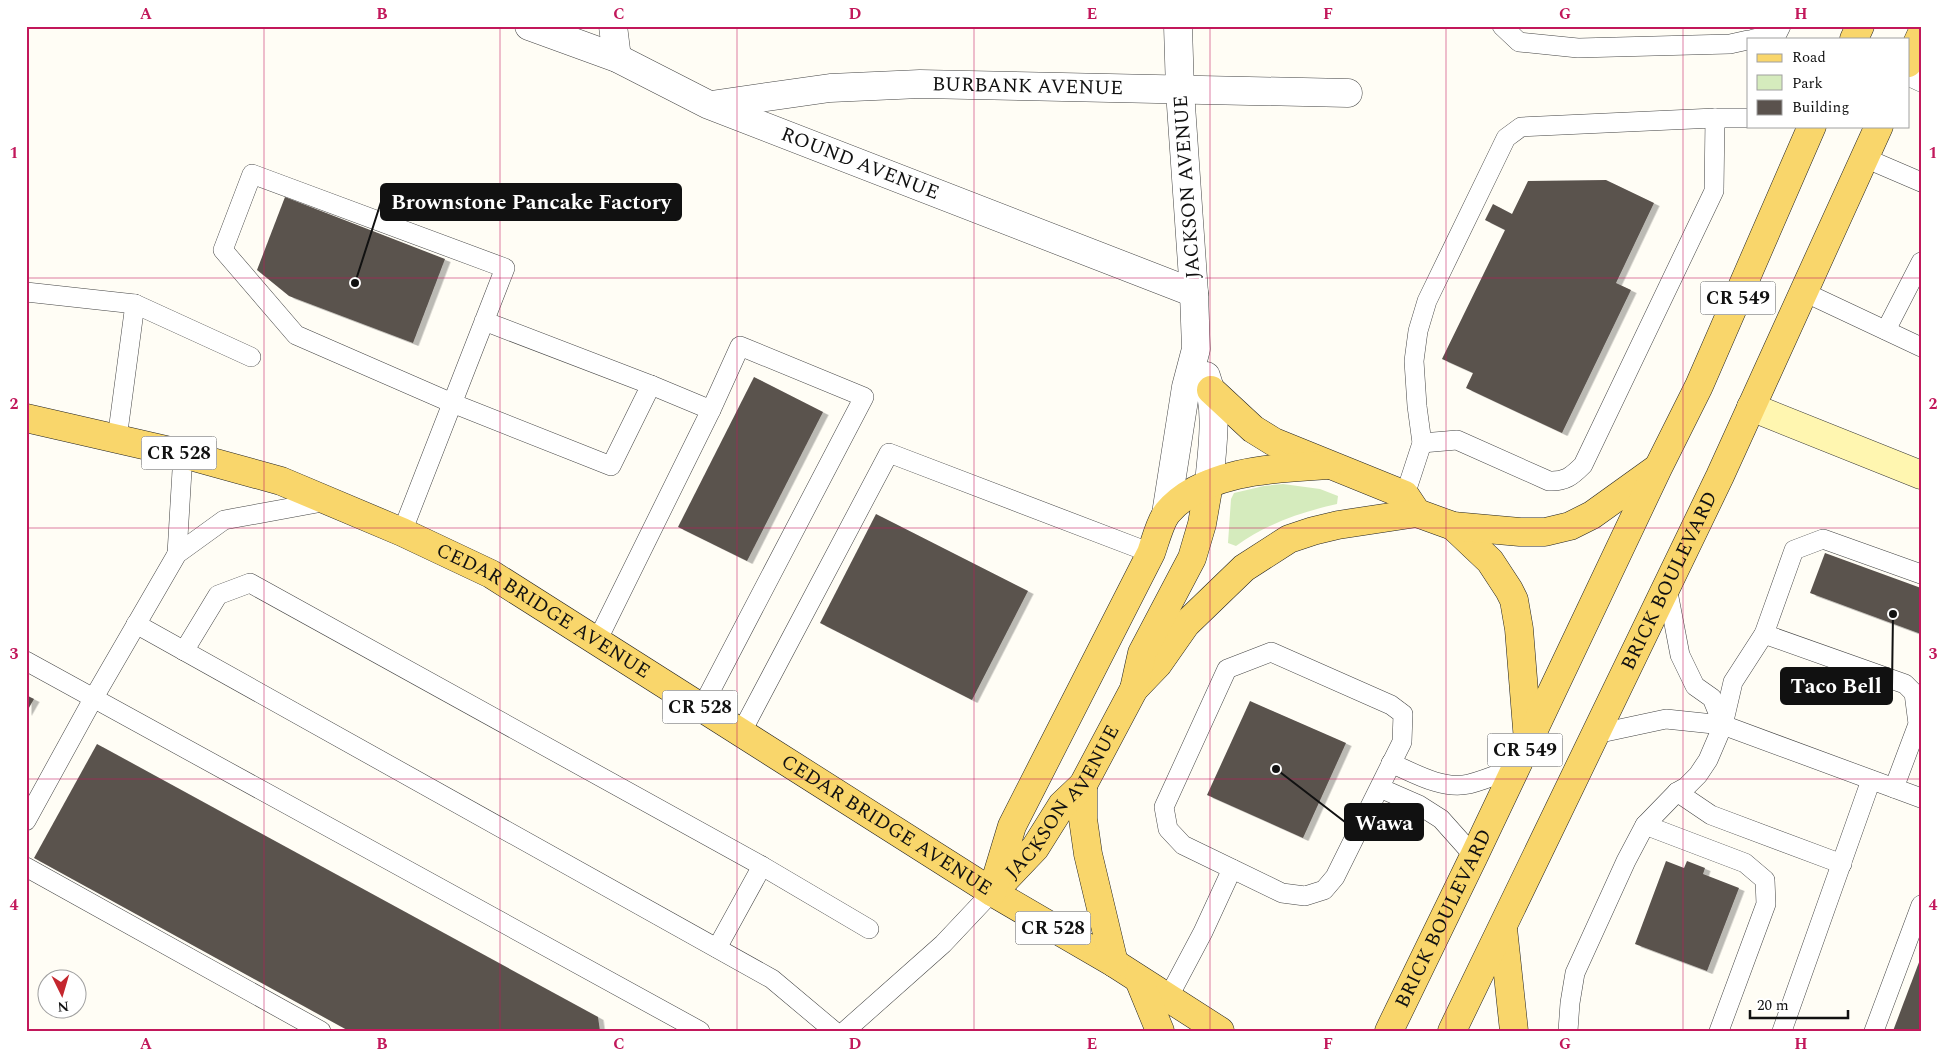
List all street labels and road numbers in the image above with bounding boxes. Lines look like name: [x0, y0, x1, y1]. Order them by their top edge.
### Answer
street label: BURBANK AVENUE: [932, 69, 1124, 103]
street label: JACKSON AVENUE: [1166, 94, 1208, 280]
street label: ROUND AVENUE: [776, 119, 944, 208]
road number: CR 549: [1700, 282, 1776, 314]
road number: CR 528: [142, 436, 216, 469]
street label: BRICK BOULEVARD: [1613, 486, 1725, 675]
street label: CEDAR BRIDGE AVENUE: [431, 535, 656, 686]
road number: CR 528: [662, 690, 738, 724]
street label: JACKSON AVENUE: [998, 719, 1127, 886]
road number: CR 549: [1488, 734, 1562, 766]
street label: CEDAR BRIDGE AVENUE: [775, 747, 998, 903]
street label: BRICK BOULEVARD: [1387, 824, 1500, 1013]
road number: CR 528: [1016, 911, 1090, 944]

